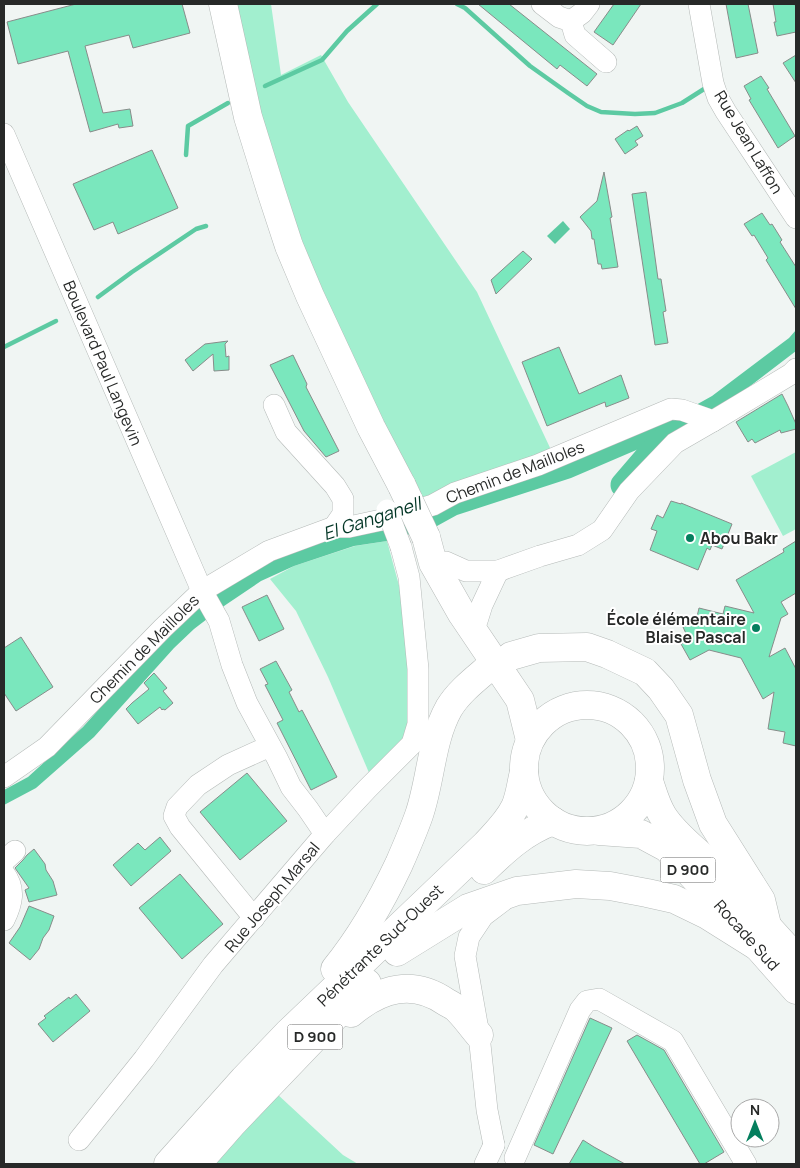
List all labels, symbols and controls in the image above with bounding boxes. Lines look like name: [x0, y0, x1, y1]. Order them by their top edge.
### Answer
street label: Rue Jean Laffon: [710, 86, 788, 198]
street label: Boulevard Paul Langevin: [58, 277, 148, 449]
street label: Chemin de Mailloles: [443, 435, 587, 509]
water label: El Ganganell: [320, 490, 426, 545]
place label: Abou Bakr: [700, 527, 778, 549]
marker: Abou Bakr: [684, 532, 696, 544]
street label: Chemin de Mailloles: [84, 589, 204, 709]
place label: École élémentaire Blaise Pascal: [607, 608, 746, 648]
marker: École élémentaire Blaise Pascal: [750, 622, 762, 634]
street label: Rue Joseph Marsal: [219, 837, 325, 957]
road number: D 900: [660, 858, 716, 882]
street label: Pénétrante Sud-Ouest: [312, 879, 448, 1011]
street label: Rocade Sud: [709, 895, 785, 975]
road number: D 900: [288, 1024, 342, 1050]
north arrow: [730, 1098, 780, 1148]
text: N: [750, 1100, 760, 1119]

